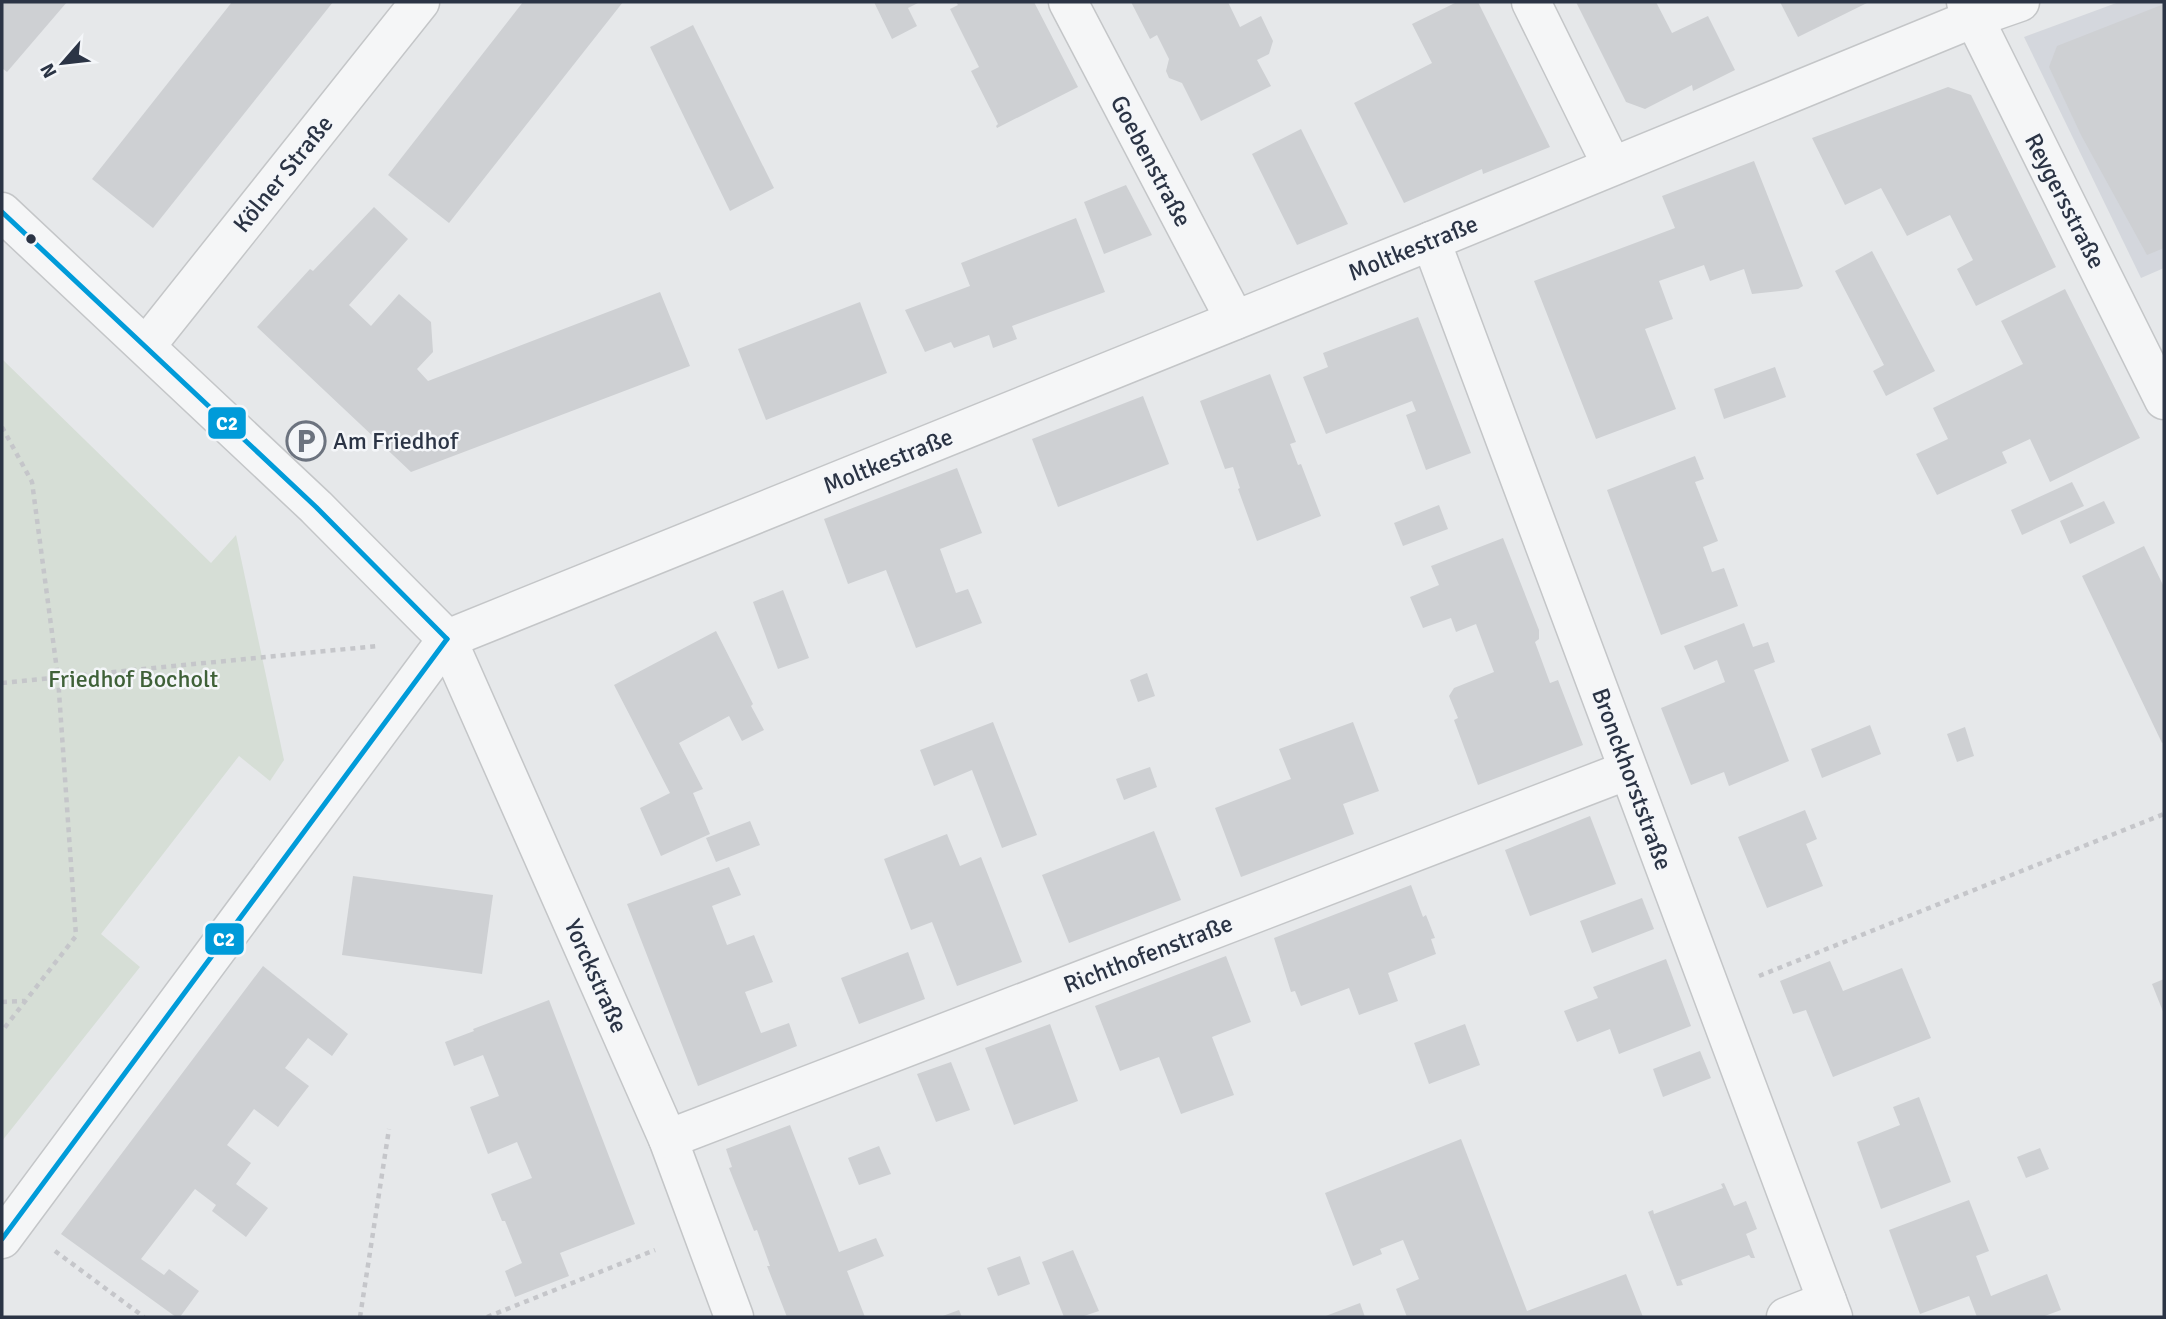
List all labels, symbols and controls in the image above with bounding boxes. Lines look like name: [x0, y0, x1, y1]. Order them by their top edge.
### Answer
north arrow: [28, 28, 98, 98]
text: N: [35, 59, 63, 82]
street label: Goebenstraße: [1104, 90, 1198, 232]
street label: Kölner Straße: [227, 109, 339, 239]
street label: Reygersstraße: [2018, 128, 2112, 274]
street label: Moltkestraße: [1344, 208, 1482, 288]
unlabelled marker: [24, 232, 38, 246]
line badge: C2: [207, 406, 247, 440]
text: C2: [216, 412, 238, 436]
parking icon: Am Friedhof: [285, 420, 327, 462]
street label: Moltkestraße: [819, 421, 957, 501]
place label: Am Friedhof: [333, 426, 459, 456]
park label: Friedhof Bocholt: [48, 664, 218, 694]
street label: Bronckhorststraße: [1585, 684, 1679, 874]
street label: Richthofenstraße: [1059, 908, 1237, 1000]
street label: Yorckstraße: [558, 914, 634, 1038]
line badge: C2: [204, 922, 245, 956]
text: C2: [213, 928, 235, 952]

